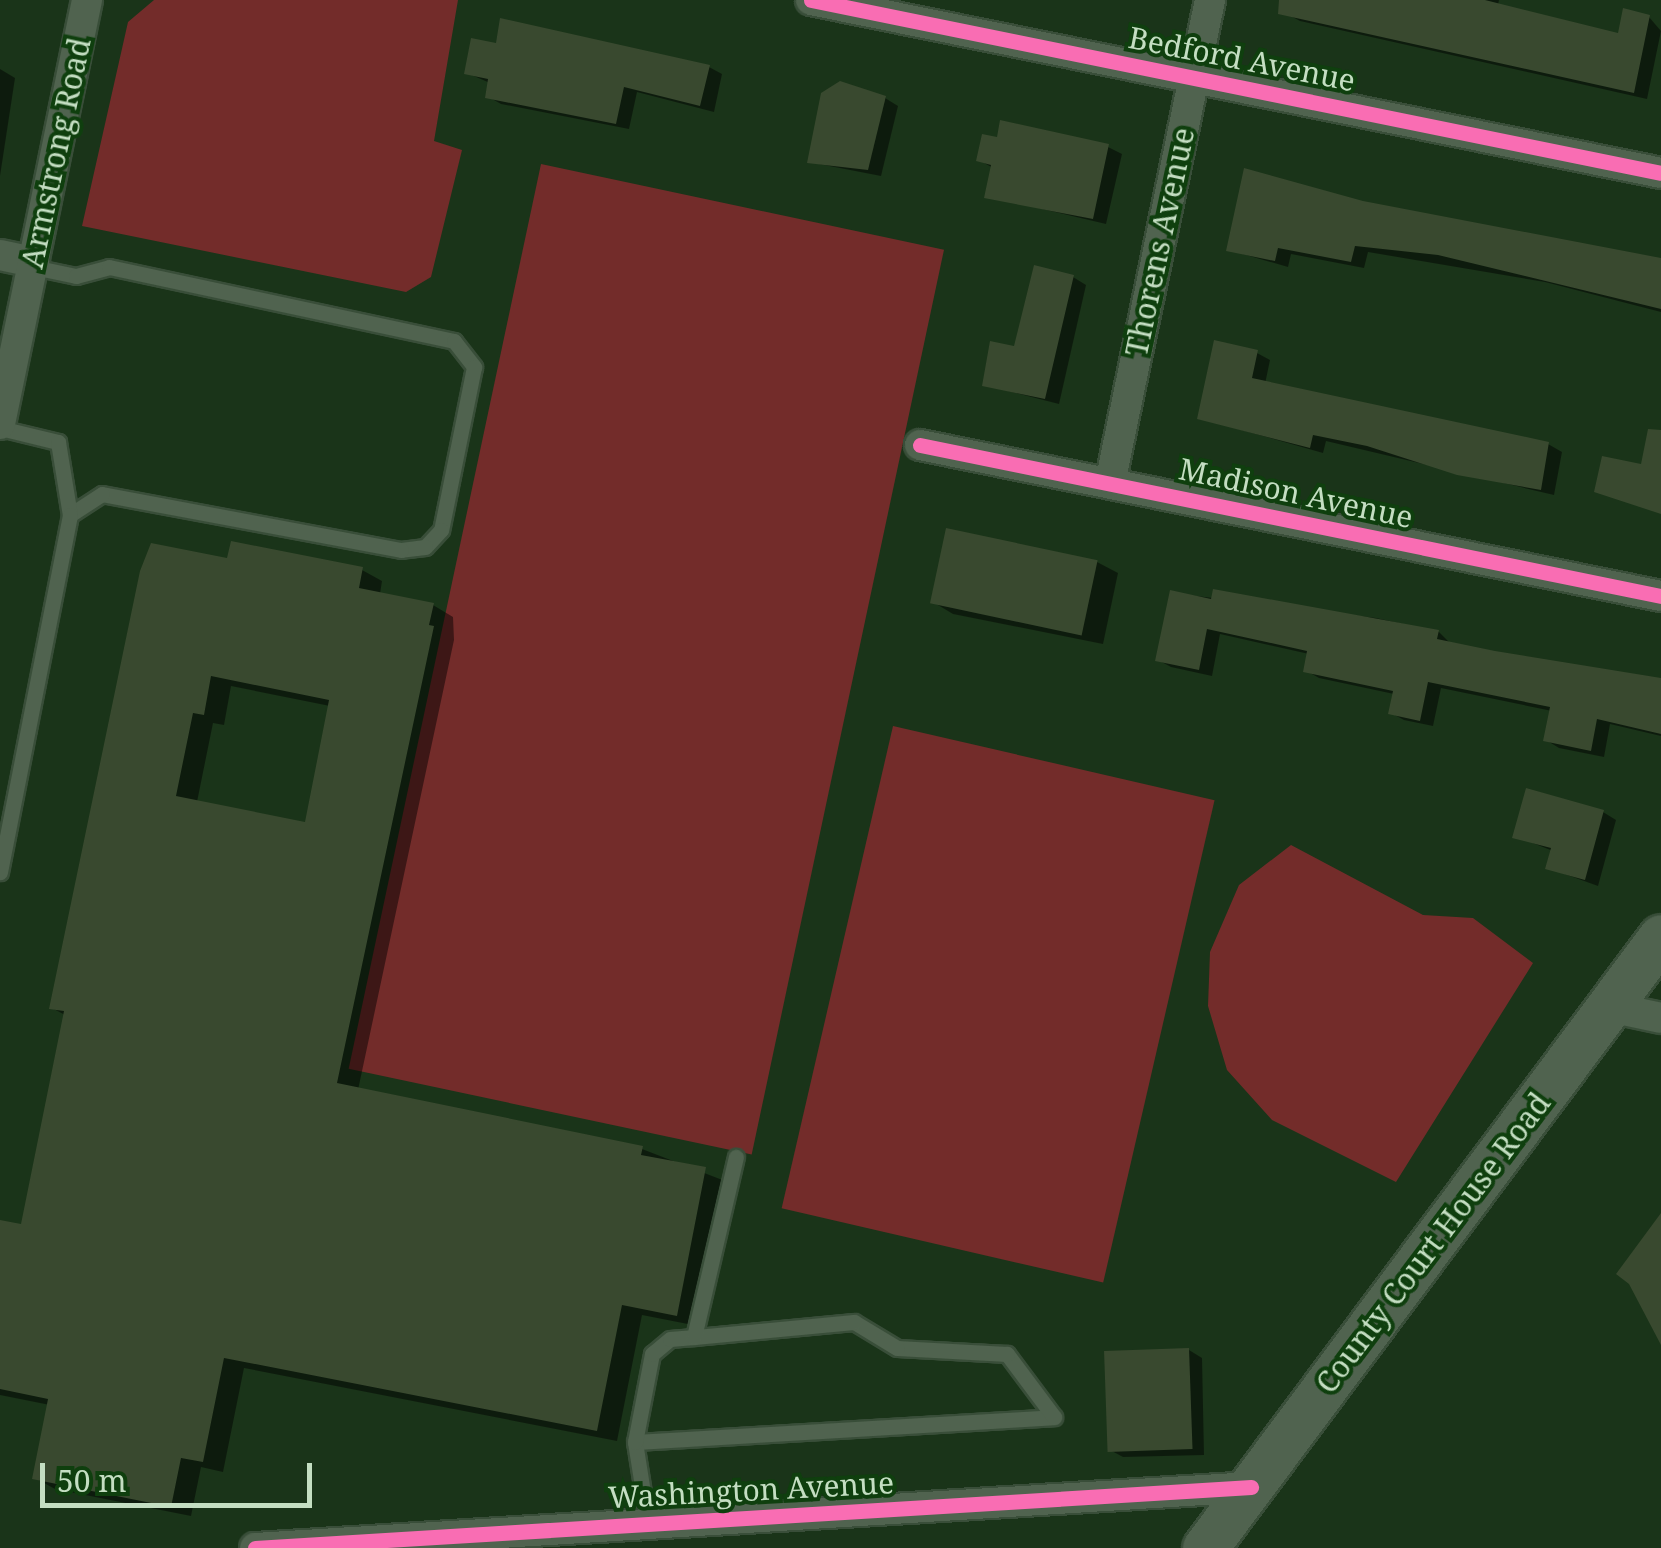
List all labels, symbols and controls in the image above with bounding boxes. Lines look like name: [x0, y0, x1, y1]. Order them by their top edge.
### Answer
street label: Bedford Avenue: [1126, 19, 1358, 99]
street label: Armstrong Road: [14, 34, 98, 272]
street label: Thorens Avenue: [1118, 124, 1202, 360]
street label: Madison Avenue: [1176, 451, 1416, 535]
street label: County Court House Road: [1308, 1086, 1558, 1400]
scale bar: [45, 1443, 318, 1505]
text: 50 m: [57, 1460, 127, 1501]
street label: Washington Avenue: [607, 1465, 895, 1515]

